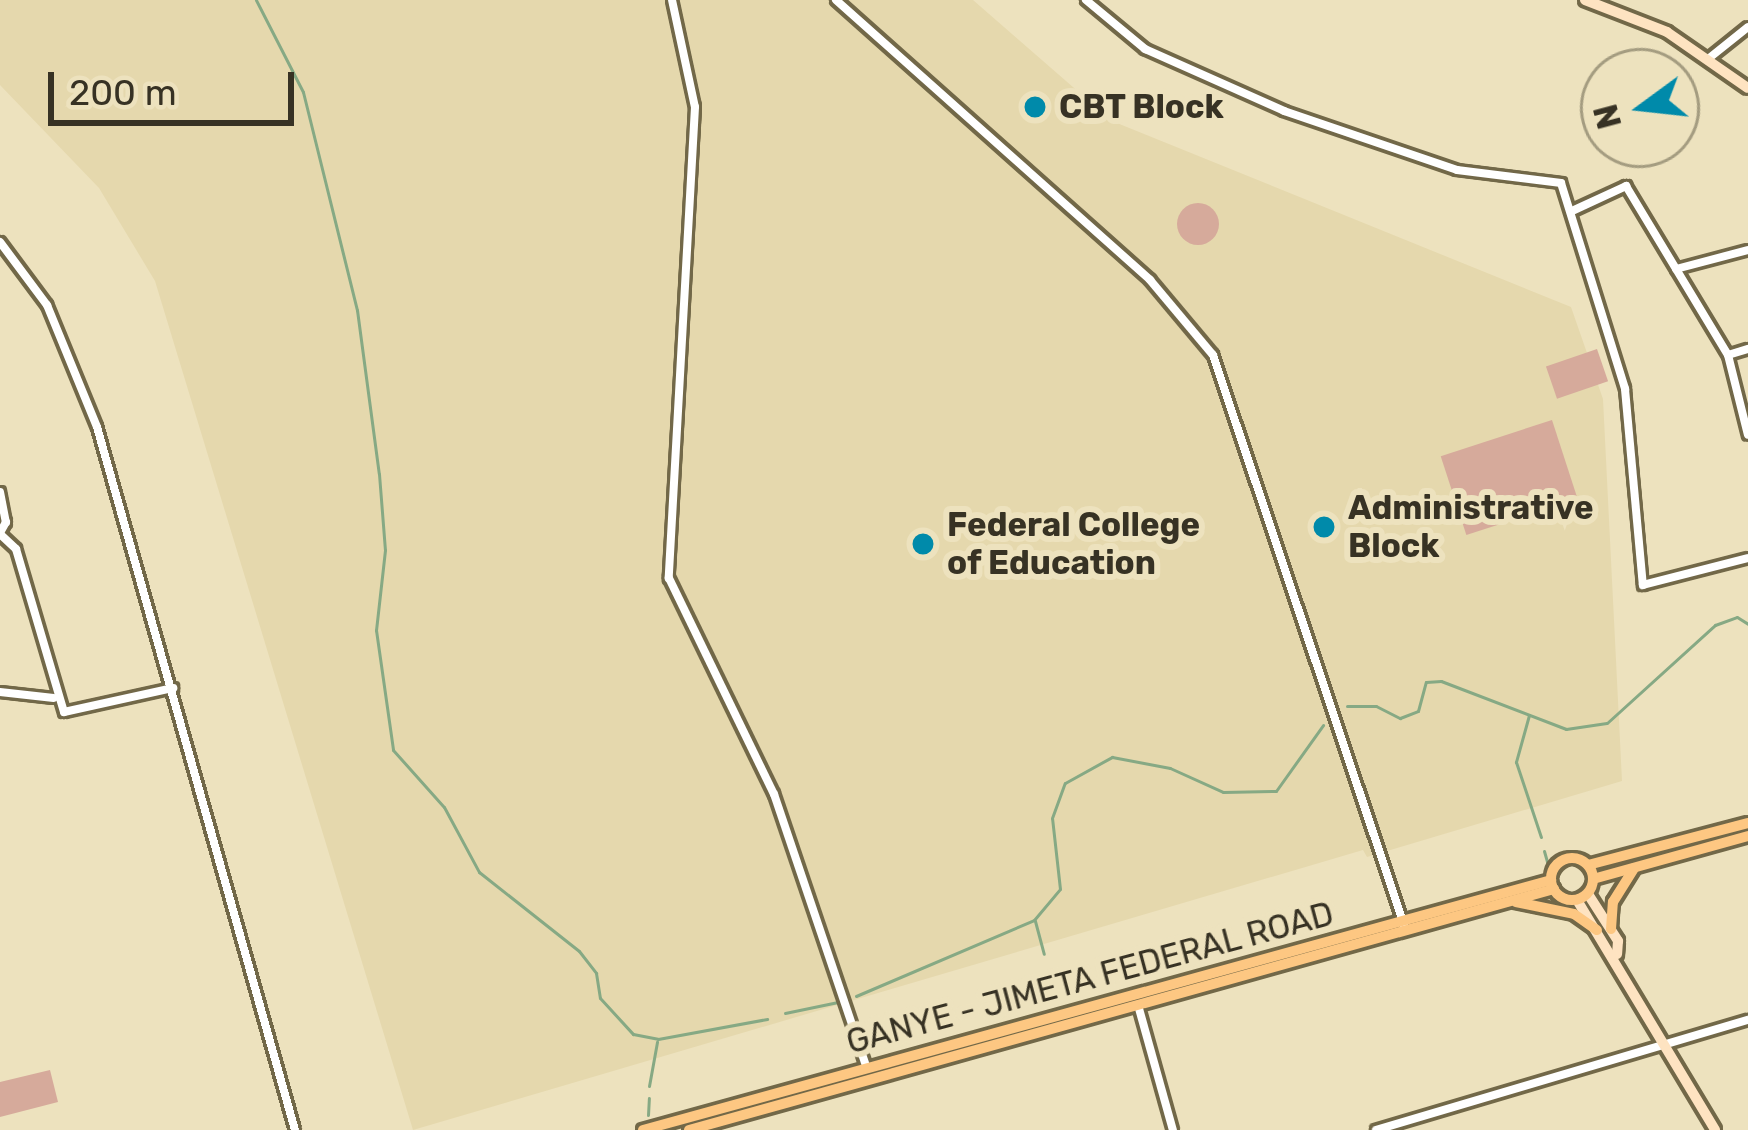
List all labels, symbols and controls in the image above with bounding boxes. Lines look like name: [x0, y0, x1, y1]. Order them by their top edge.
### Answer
scale bar: [54, 48, 300, 122]
north arrow: [1580, 48, 1700, 168]
text: 200 m: [69, 71, 177, 114]
place label: CBT Block: [1059, 87, 1225, 127]
marker: CBT Block: [1022, 94, 1048, 120]
text: N: [1586, 100, 1630, 133]
place label: Administrative Block: [1348, 488, 1594, 566]
place label: Federal College of Education: [947, 505, 1200, 583]
marker: Administrative Block: [1311, 514, 1337, 540]
marker: Federal College of Education: [910, 531, 936, 557]
street label: GANYE - JIMETA FEDERAL ROAD: [841, 894, 1339, 1062]

